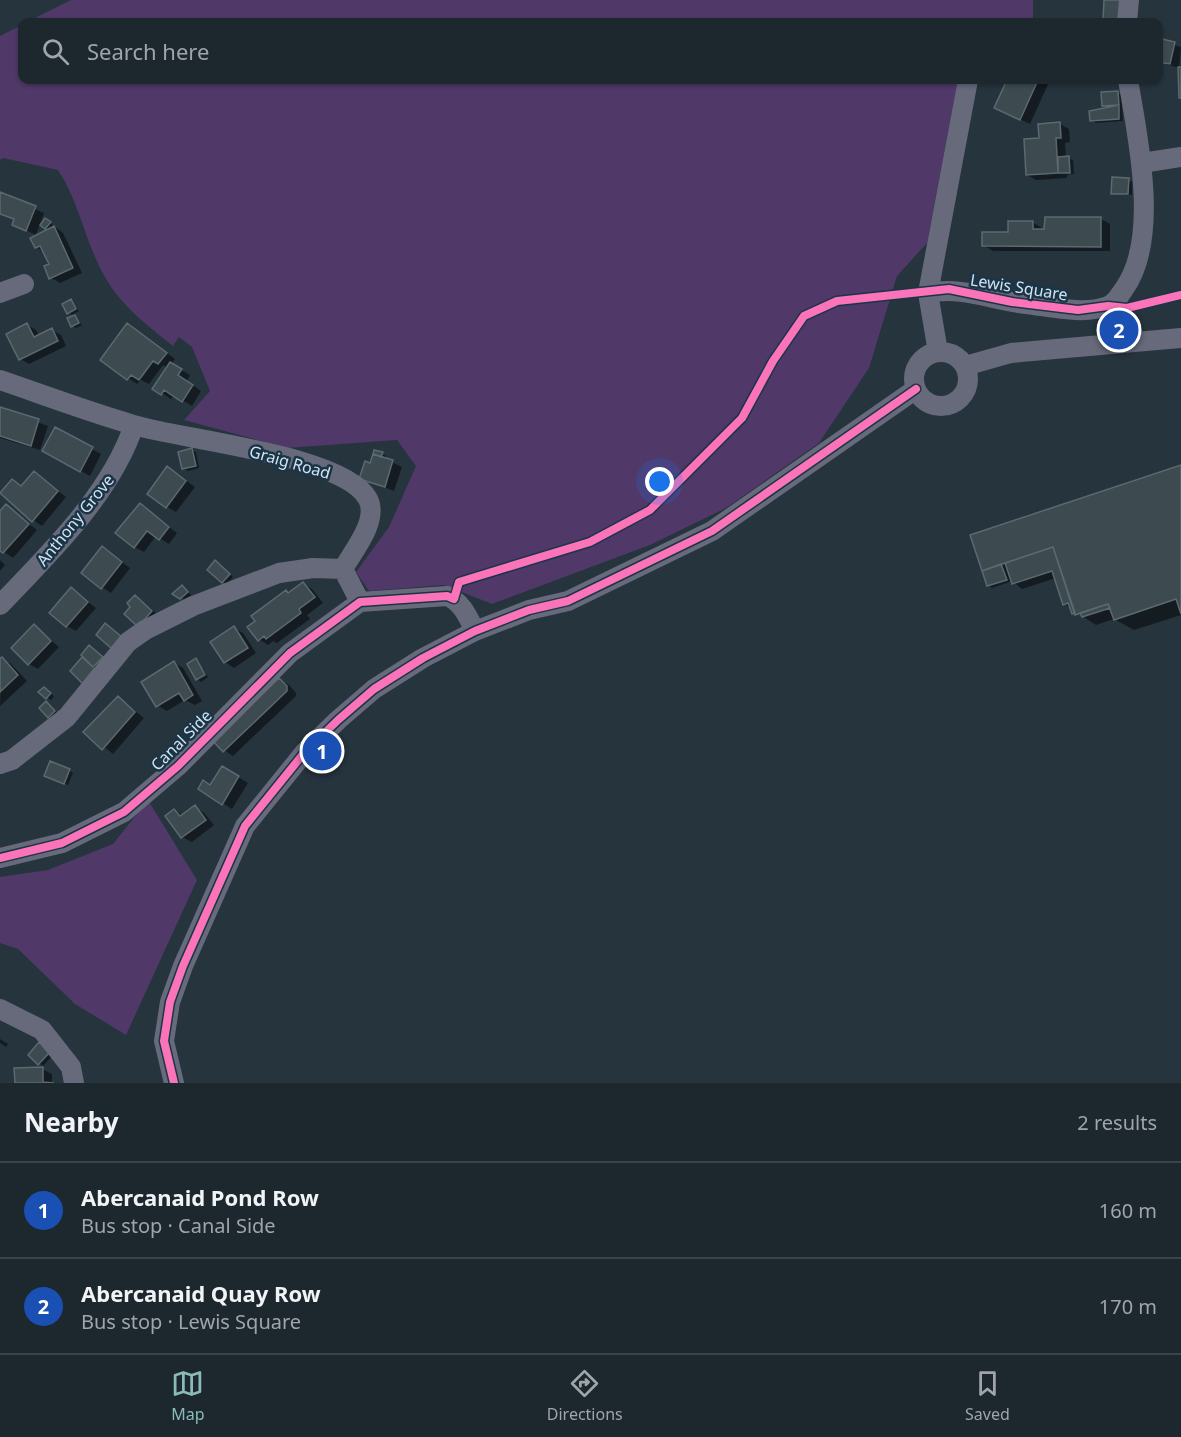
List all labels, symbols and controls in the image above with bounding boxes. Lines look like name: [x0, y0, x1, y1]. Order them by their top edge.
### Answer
search box: [18, 18, 1163, 84]
icon: search: [39, 35, 72, 68]
text: Search here: [87, 36, 209, 66]
street label: Lewis Square: [969, 268, 1069, 306]
pin: 2: [1100, 308, 1138, 352]
street label: Graig Road: [247, 440, 333, 484]
your location: [645, 467, 674, 496]
street label: Anthony Grove: [31, 470, 119, 570]
street label: Canal Side: [146, 705, 216, 775]
pin: 1: [302, 728, 342, 774]
text: Nearby: [24, 1104, 119, 1140]
text: 2 results: [1077, 1109, 1157, 1136]
text: Abercanaid Pond Row: [81, 1182, 319, 1212]
text: 1: [38, 1197, 49, 1224]
text: 160 m: [1099, 1197, 1157, 1224]
text: Bus stop · Canal Side: [81, 1212, 276, 1239]
text: Abercanaid Quay Row: [81, 1278, 321, 1308]
text: 2: [38, 1293, 49, 1320]
text: 170 m: [1099, 1293, 1157, 1320]
text: Bus stop · Lewis Square: [81, 1308, 301, 1335]
tab: Map: [171, 1367, 204, 1425]
tab: Directions: [547, 1367, 623, 1425]
tab: Saved: [965, 1367, 1010, 1425]

